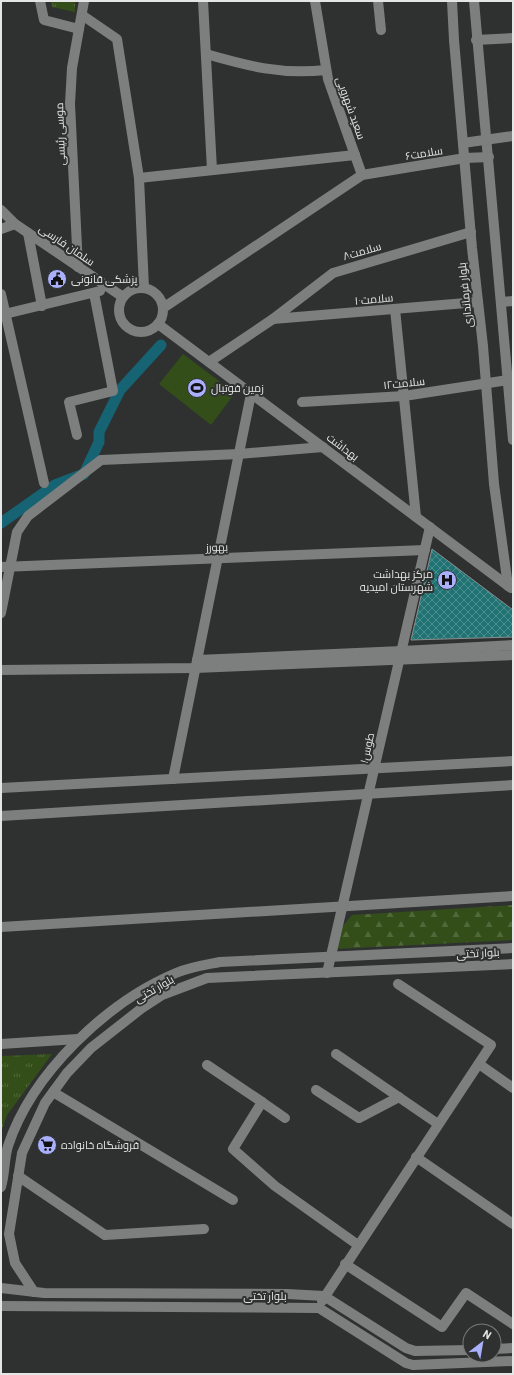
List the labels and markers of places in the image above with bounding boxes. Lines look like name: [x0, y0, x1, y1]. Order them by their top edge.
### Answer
public building icon: پزشکی قانونی: [46, 268, 68, 290]
place label: پزشکی قانونی: [71, 272, 137, 286]
sports icon: زمین فوتبال: [186, 377, 208, 399]
place label: زمین فوتبال: [211, 381, 264, 395]
place label: مرکز بهداشت شهرستان امیدیه: [360, 567, 433, 594]
hospital icon: مرکز بهداشت شهرستان امیدیه: [436, 569, 458, 591]
supermarket icon: فروشگاه خانواده: [36, 1134, 58, 1156]
place label: فروشگاه خانواده: [61, 1138, 139, 1152]

